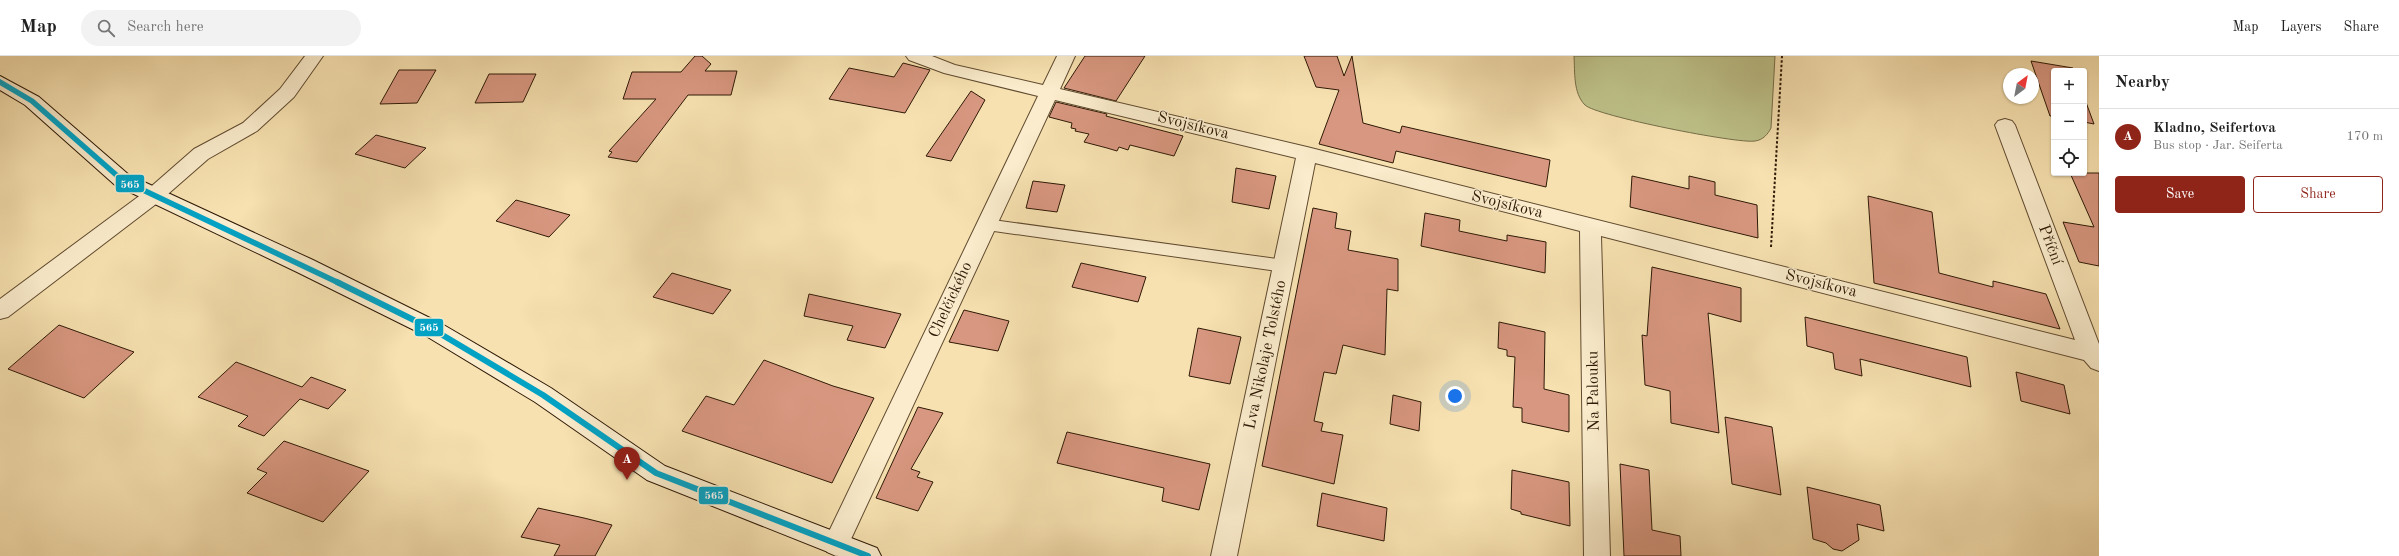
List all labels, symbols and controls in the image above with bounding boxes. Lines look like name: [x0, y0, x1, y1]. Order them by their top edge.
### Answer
search box: [81, 10, 361, 46]
icon: search: [95, 17, 117, 39]
text: Map: [20, 18, 57, 37]
text: Search here: [127, 20, 204, 35]
text: Map: [2233, 20, 2259, 34]
text: Layers: [2281, 20, 2322, 34]
text: Share: [2344, 20, 2379, 34]
north arrow: [2003, 68, 2039, 104]
map controls: [2051, 68, 2087, 176]
button: +: [2051, 68, 2087, 104]
text: Nearby: [2115, 74, 2170, 91]
button: −: [2051, 104, 2087, 140]
street label: Svojsíkova: [1155, 109, 1231, 143]
text: Kladno, Seifertova: [2153, 121, 2276, 136]
text: A: [2123, 130, 2133, 143]
text: 170 m: [2346, 130, 2383, 143]
text: Bus stop · Jar. Seiferta: [2153, 139, 2283, 152]
button: locate: [2051, 140, 2087, 176]
line badge: 565: [115, 174, 145, 193]
button: Save: [2115, 176, 2245, 213]
button: Share: [2253, 176, 2383, 213]
text: 565: [120, 180, 140, 191]
street label: Svojsíkova: [1469, 188, 1545, 222]
street label: Příční: [2035, 223, 2065, 268]
street label: Chelčického: [926, 260, 976, 340]
street label: Svojsíkova: [1783, 267, 1859, 301]
street label: Lva Nikolaje Tolstého: [1242, 279, 1290, 431]
line badge: 565: [414, 318, 444, 337]
text: 565: [419, 323, 439, 334]
street label: Na Palouku: [1585, 350, 1603, 431]
your location: [1445, 386, 1465, 406]
pin: A: [614, 447, 640, 480]
line badge: 565: [698, 486, 729, 505]
text: 565: [704, 491, 724, 502]

